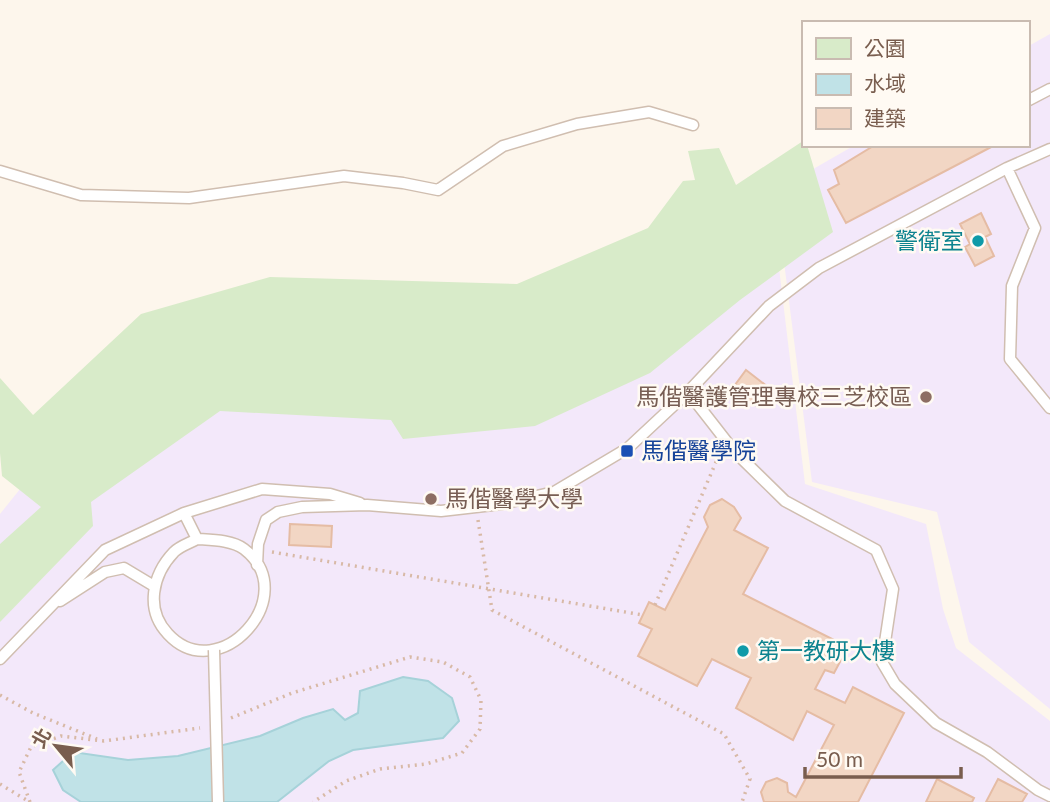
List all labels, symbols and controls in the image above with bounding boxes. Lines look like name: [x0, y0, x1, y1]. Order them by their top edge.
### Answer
legend: [802, 21, 1029, 147]
text: 公園: [864, 35, 906, 60]
text: 水域: [864, 70, 906, 95]
text: 建築: [864, 105, 906, 130]
place label: 警衛室: [895, 226, 964, 254]
marker: 警衛室: [970, 233, 986, 249]
place label: 馬偕醫護管理專校三芝校區: [636, 382, 912, 410]
marker: 馬偕醫護管理專校三芝校區: [918, 389, 934, 405]
place label: 馬偕醫學院: [641, 436, 756, 464]
marker: 馬偕醫學院: [619, 443, 635, 459]
place label: 馬偕醫學大學: [445, 484, 583, 512]
marker: 馬偕醫學大學: [423, 491, 439, 507]
place label: 第一教研大樓: [757, 636, 895, 664]
marker: 第一教研大樓: [735, 643, 751, 659]
north arrow: [21, 711, 91, 781]
text: 北: [26, 724, 55, 751]
scale bar: [805, 736, 961, 780]
text: 50 m: [816, 746, 863, 771]

